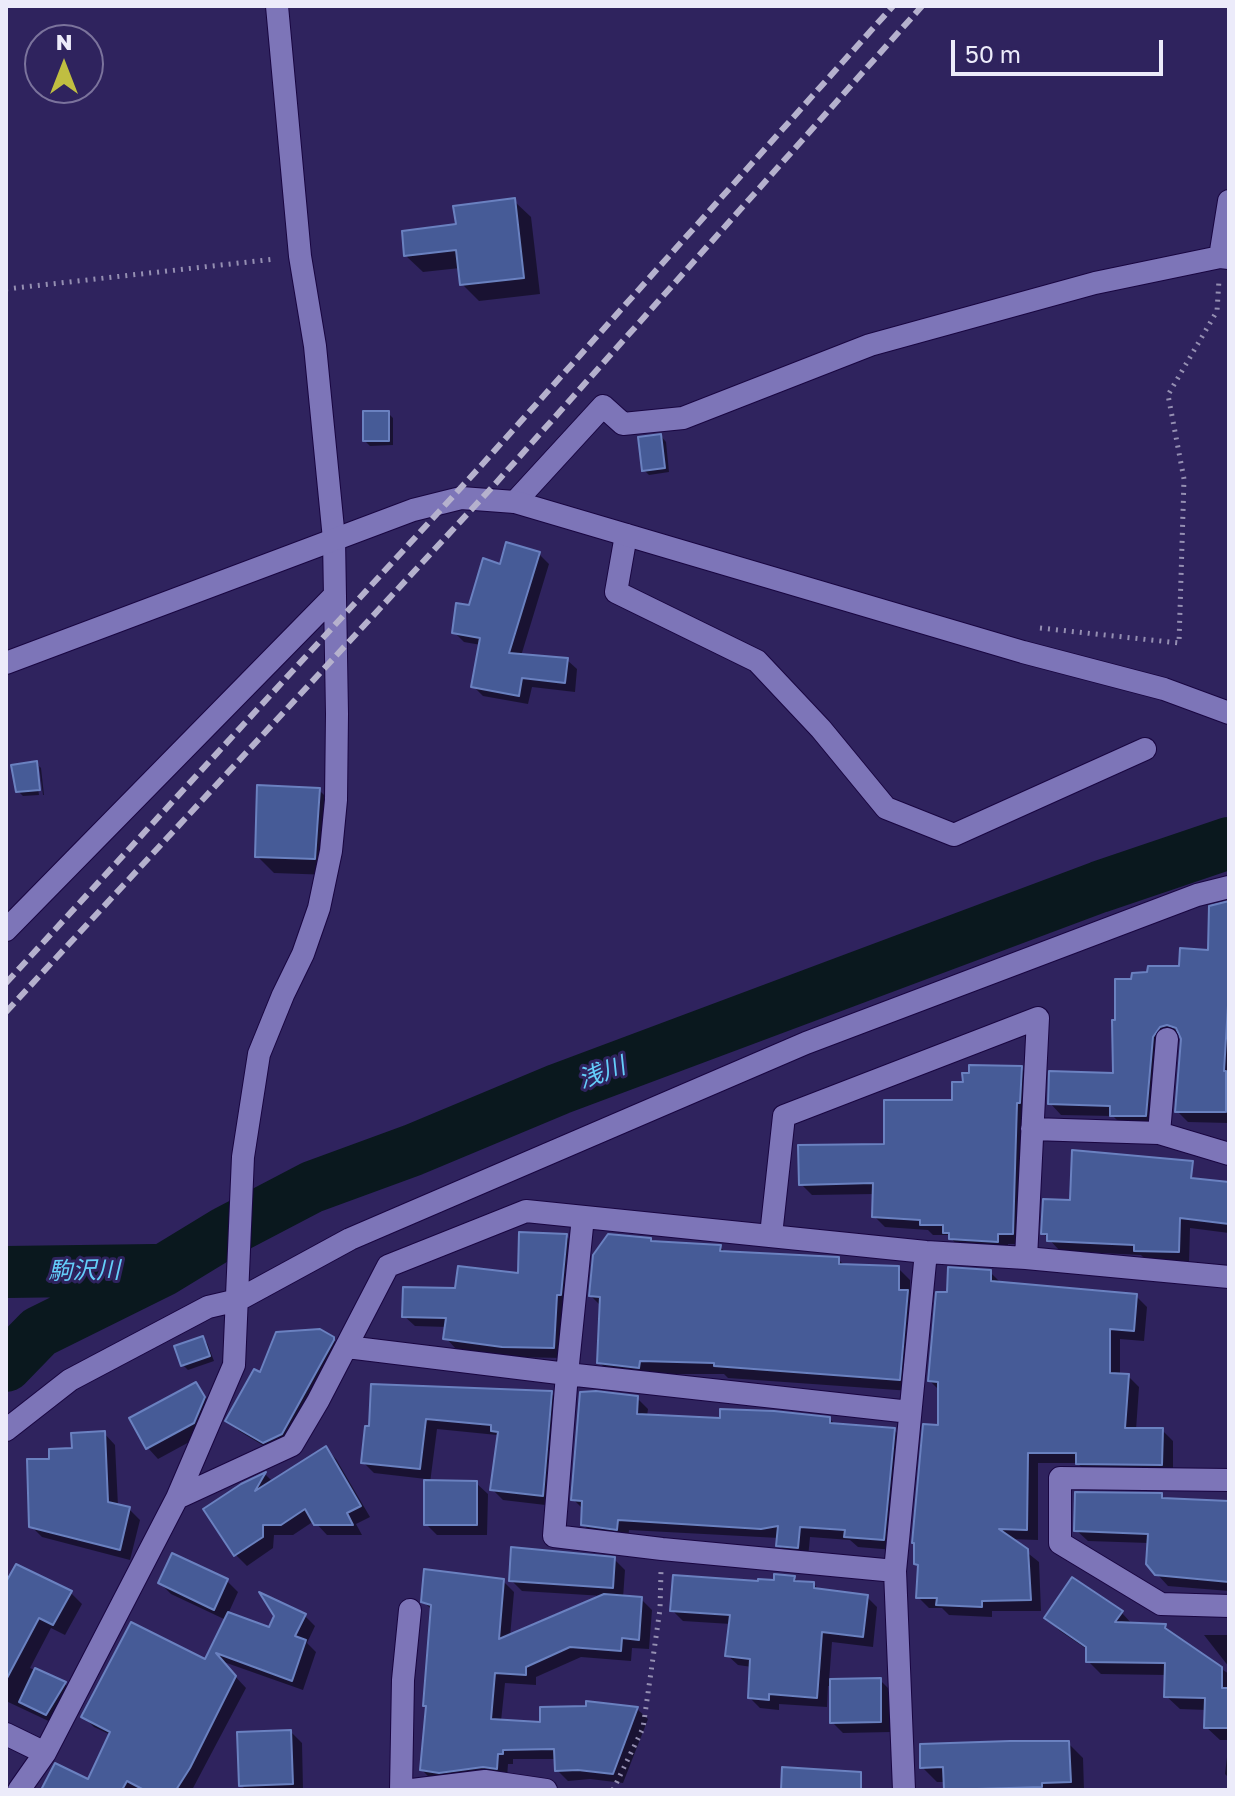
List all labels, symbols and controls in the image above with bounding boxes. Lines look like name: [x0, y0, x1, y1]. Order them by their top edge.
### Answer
north arrow: [24, 24, 104, 104]
scale bar: [955, 24, 1167, 74]
text: N: [56, 28, 72, 55]
text: 50 m: [965, 39, 1021, 68]
water label: 浅川: [575, 1051, 629, 1095]
water label: 駒沢川: [48, 1256, 120, 1286]

